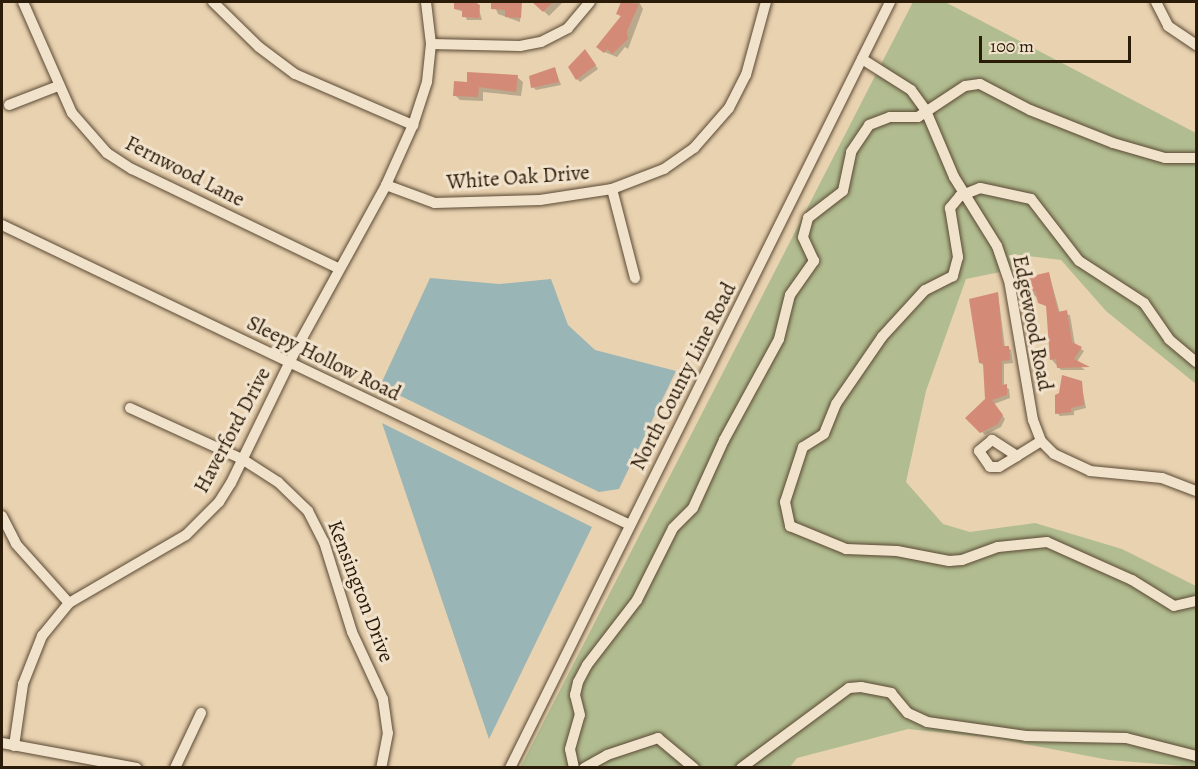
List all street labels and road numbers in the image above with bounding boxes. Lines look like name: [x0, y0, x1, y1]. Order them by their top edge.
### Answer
street label: Fernwood Lane: [121, 130, 249, 212]
street label: White Oak Drive: [446, 159, 590, 195]
street label: Edgewood Road: [1008, 253, 1058, 393]
street label: North County Line Road: [625, 278, 741, 474]
street label: Sleepy Hollow Road: [243, 310, 405, 406]
street label: Haverford Drive: [188, 363, 276, 497]
street label: Kensington Drive: [322, 516, 400, 666]

